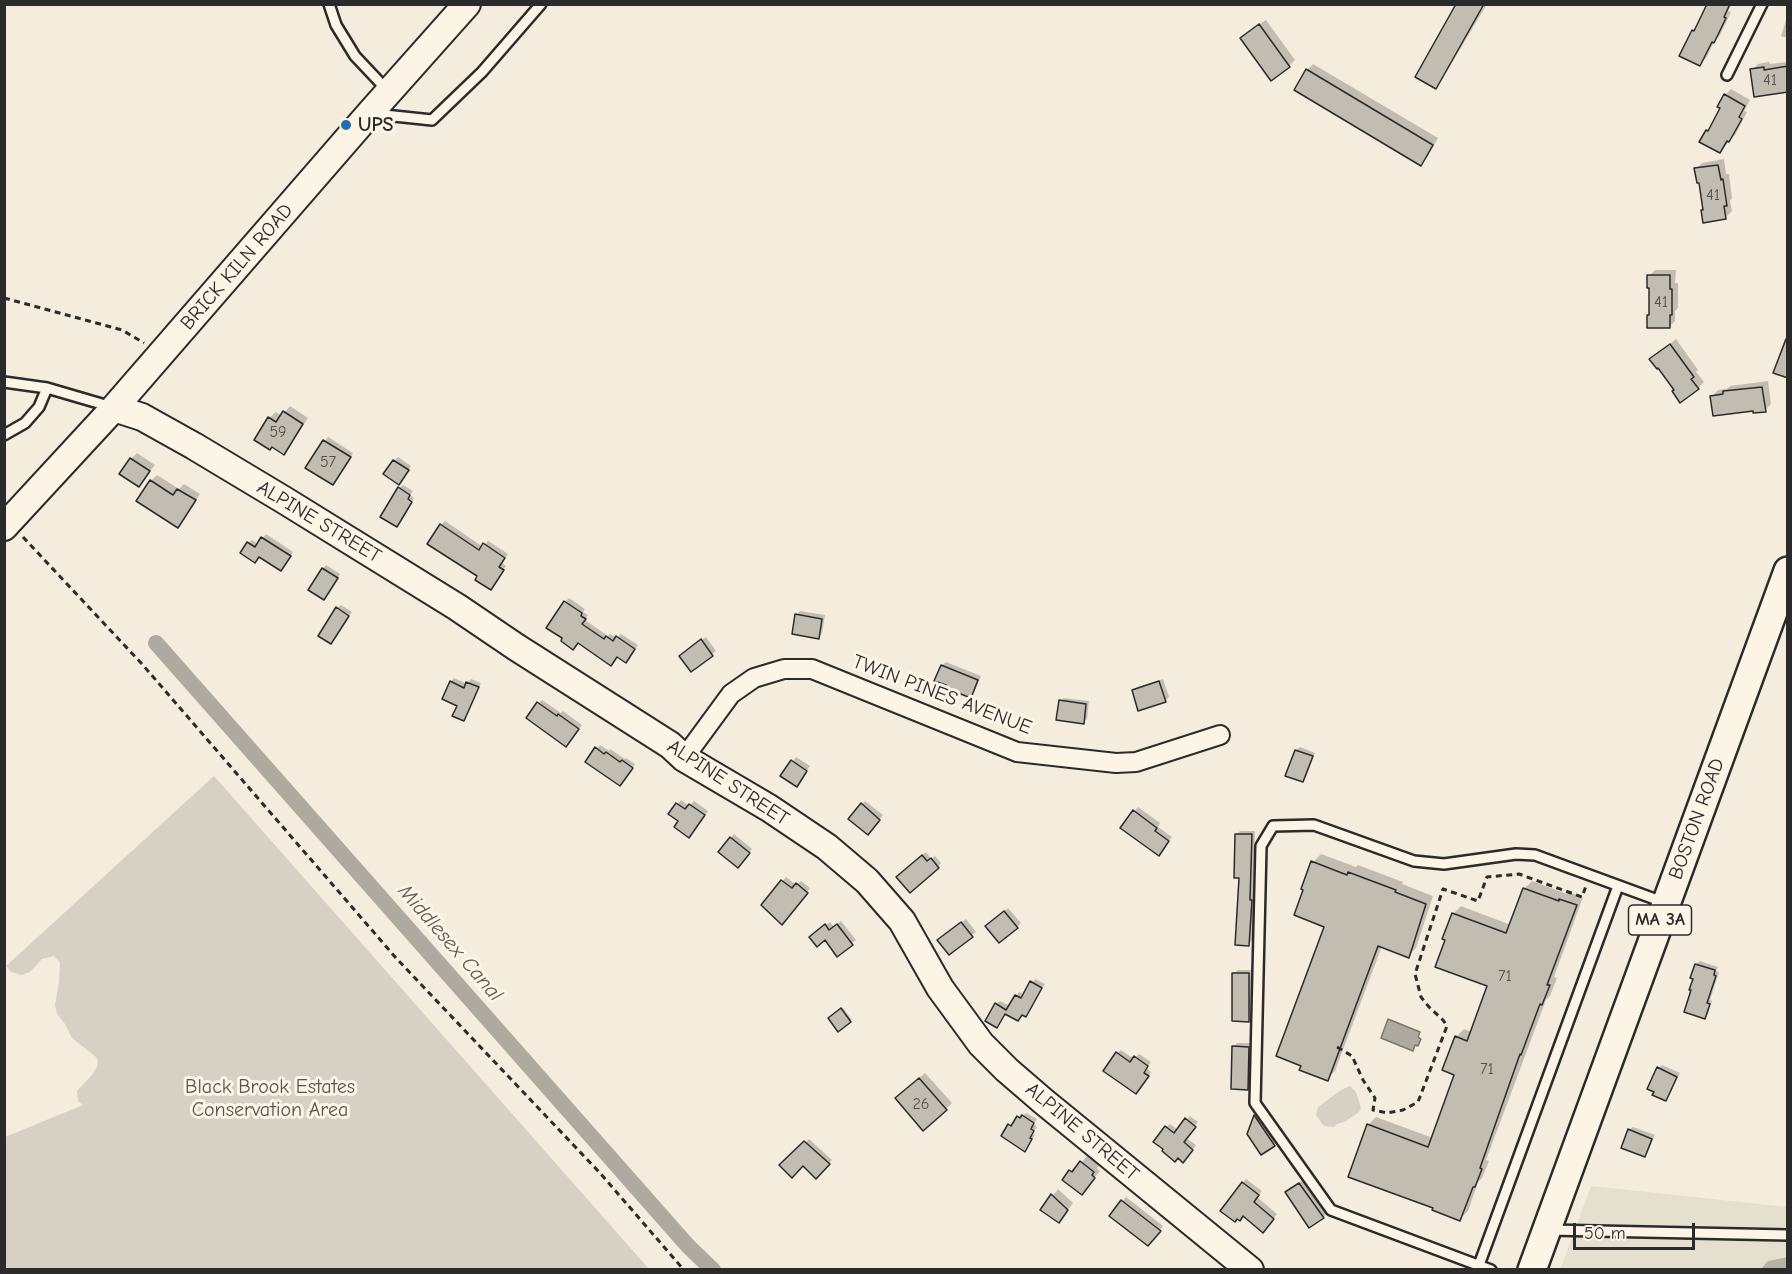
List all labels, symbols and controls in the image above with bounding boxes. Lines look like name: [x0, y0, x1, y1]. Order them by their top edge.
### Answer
house number: 41: [1763, 70, 1777, 90]
place label: UPS: [358, 113, 393, 137]
marker: UPS: [339, 118, 353, 132]
house number: 41: [1706, 185, 1720, 205]
street label: BRICK KILN ROAD: [176, 199, 298, 335]
house number: 41: [1654, 292, 1668, 312]
house number: 59: [269, 422, 287, 442]
house number: 57: [320, 452, 336, 472]
street label: ALPINE STREET: [253, 476, 385, 568]
street label: TWIN PINES AVENUE: [849, 650, 1035, 740]
street label: ALPINE STREET: [663, 735, 793, 831]
street label: BOSTON ROAD: [1664, 755, 1730, 883]
water label: Middlesex Canal: [392, 879, 508, 1007]
road number: MA 3A: [1628, 905, 1692, 935]
house number: 71: [1498, 966, 1512, 986]
house number: 71: [1480, 1059, 1494, 1079]
park label: Black Brook Estates Conservation Area: [185, 1075, 355, 1122]
street label: ALPINE STREET: [1020, 1078, 1144, 1186]
house number: 26: [912, 1094, 930, 1114]
scale bar: [1576, 1211, 1698, 1249]
text: 50 m: [1584, 1223, 1626, 1244]

